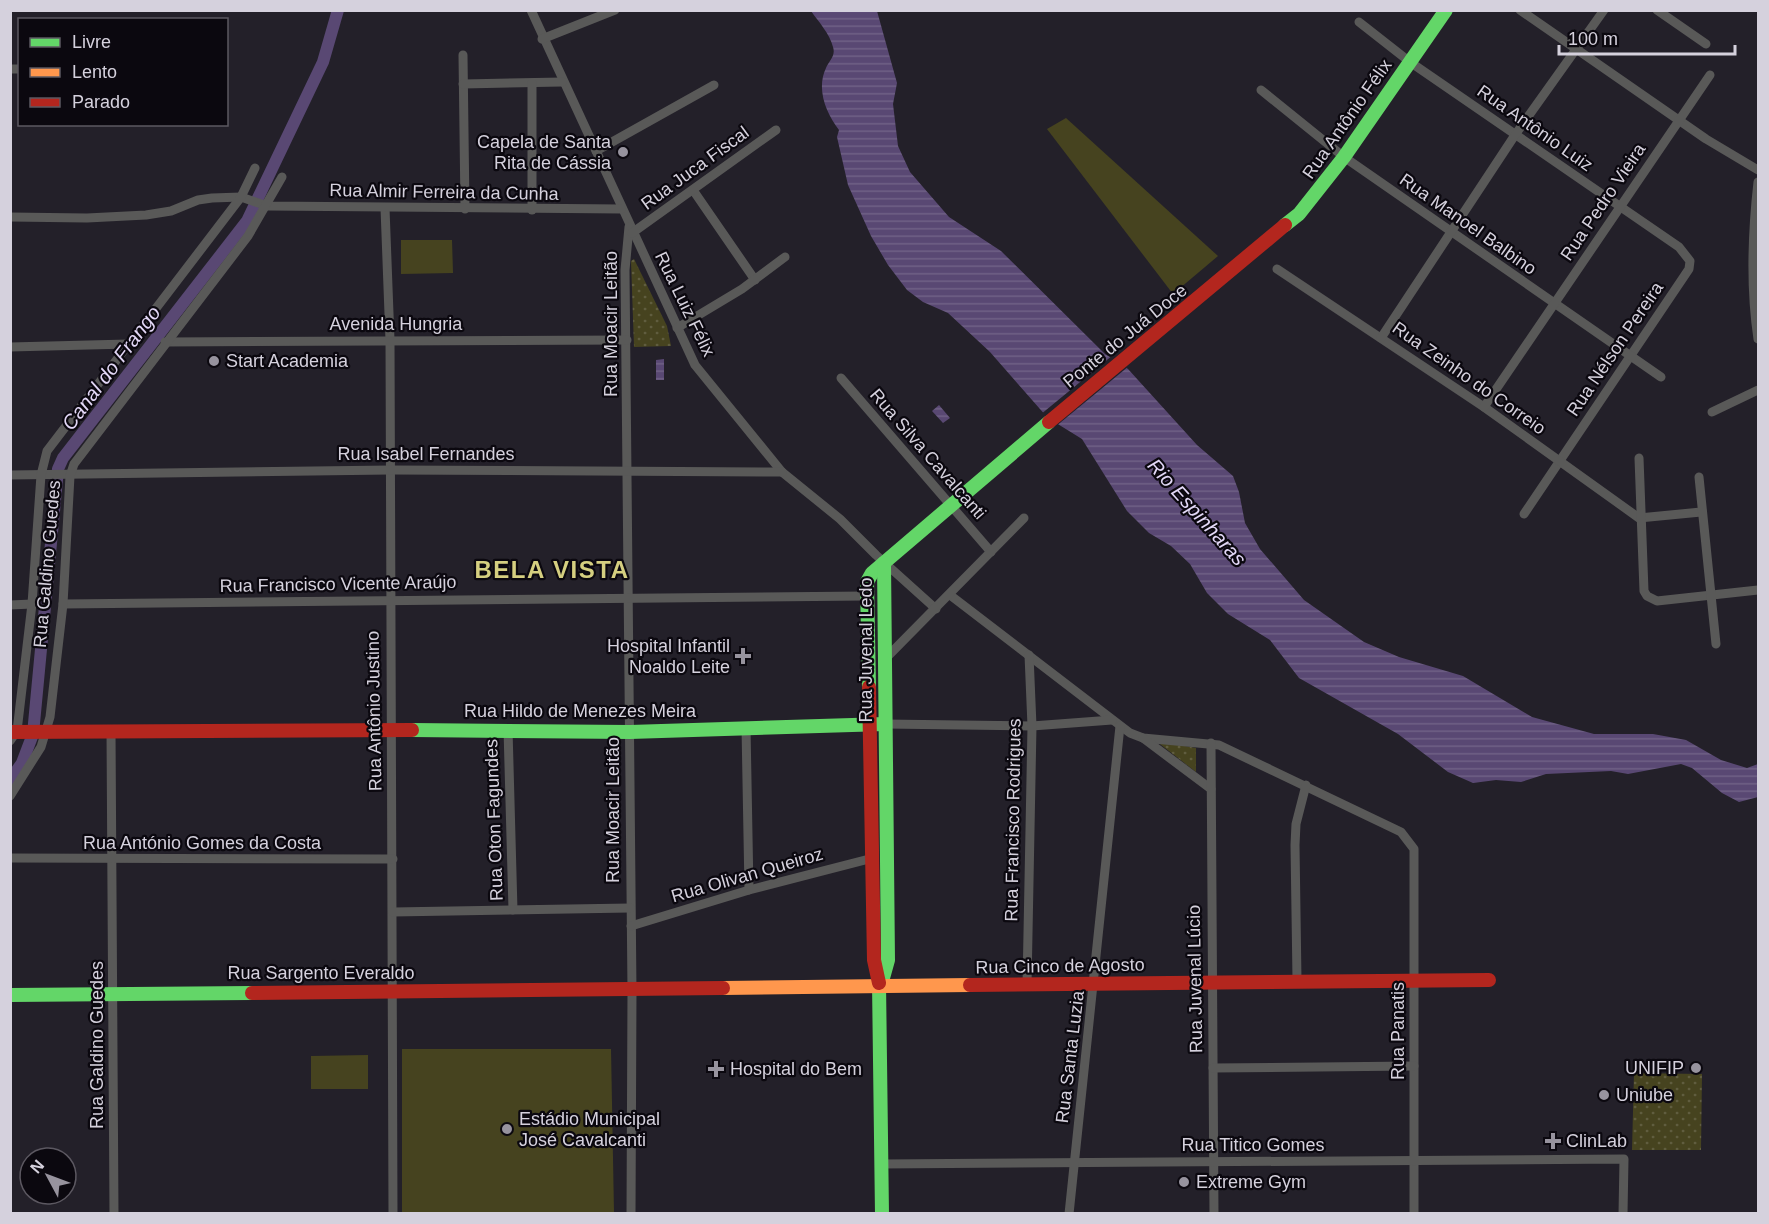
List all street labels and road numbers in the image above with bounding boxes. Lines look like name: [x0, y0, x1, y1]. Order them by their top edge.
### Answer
street label: Rua Antônio Félix: [1298, 55, 1396, 183]
street label: Rua Antônio Luiz: [1474, 81, 1596, 175]
street label: Rua Juca Fiscal: [637, 122, 753, 214]
street label: Rua Pedro Vieira: [1556, 139, 1650, 264]
street label: Rua Manoel Balbino: [1396, 169, 1540, 279]
street label: Rua Almir Ferreira da Cunha: [329, 180, 560, 204]
street label: Rua Luiz Félix: [651, 248, 719, 360]
street label: Rua Moacir Leitão: [601, 251, 621, 397]
street label: Rua Nélson Pereira: [1563, 277, 1668, 420]
street label: Ponte do Juá Doce: [1059, 280, 1191, 392]
street label: Avenida Hungria: [330, 314, 463, 334]
street label: Rua Zeinho do Correio: [1389, 318, 1549, 438]
street label: Rua Silva Cavalcanti: [866, 385, 990, 523]
street label: Rua Isabel Fernandes: [337, 444, 515, 464]
street label: Rua Galdino Guedes: [30, 479, 64, 649]
street label: Rua Francisco Vicente Araújo: [219, 572, 457, 596]
street label: Rua Juvenal Ledo: [856, 577, 876, 723]
street label: Rua Antônio Justino: [363, 631, 385, 791]
street label: Rua Hildo de Menezes Meira: [464, 701, 697, 721]
street label: Rua Francisco Rodrigues: [1001, 718, 1025, 922]
street label: Rua Moacir Leitão: [603, 737, 623, 883]
street label: Rua Oton Fagundes: [481, 739, 507, 901]
street label: Rua António Gomes da Costa: [83, 833, 322, 853]
street label: Rua Olivan Queiroz: [669, 844, 825, 906]
street label: Rua Juvenal Lúcio: [1184, 905, 1206, 1053]
street label: Rua Cinco de Agosto: [975, 955, 1145, 977]
street label: Rua Galdino Guedes: [87, 961, 107, 1129]
street label: Rua Sargento Everaldo: [227, 963, 415, 983]
street label: Rua Panatis: [1388, 982, 1408, 1080]
street label: Rua Santa Luzia: [1052, 989, 1088, 1124]
street label: Rua Titico Gomes: [1181, 1135, 1325, 1155]

